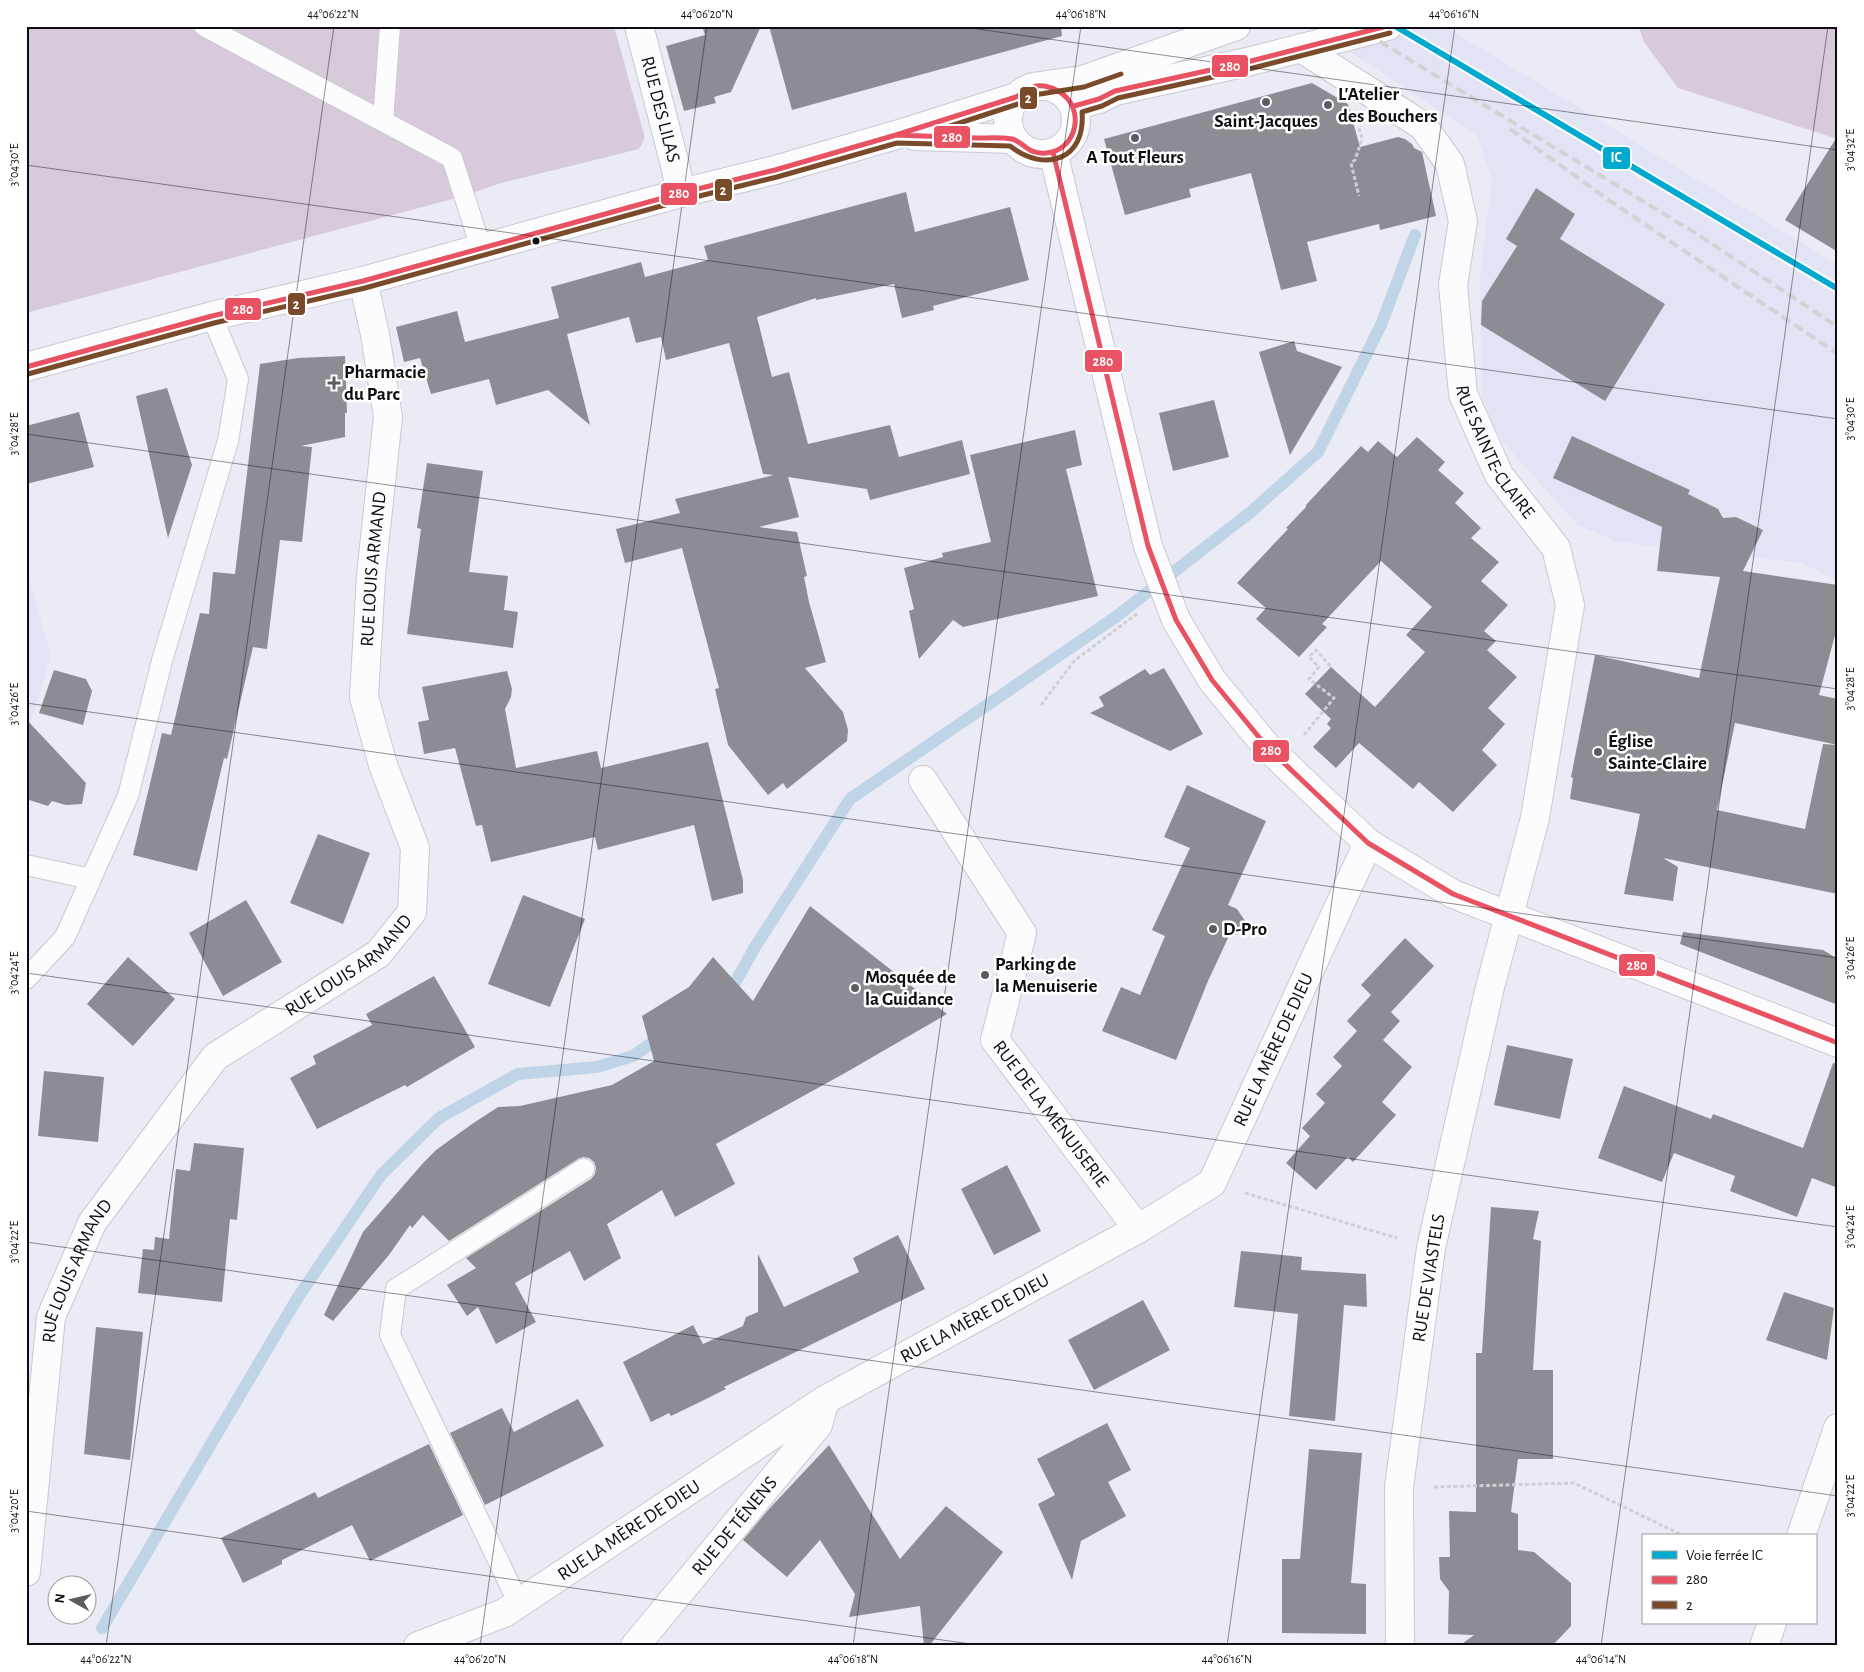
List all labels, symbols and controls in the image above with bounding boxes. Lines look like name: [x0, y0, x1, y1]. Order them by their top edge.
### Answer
text: 44°06'22"N: [307, 8, 359, 20]
text: 44°06'20"N: [681, 8, 733, 20]
text: 44°06'18"N: [1056, 8, 1106, 20]
text: 44°06'16"N: [1429, 8, 1479, 20]
street label: RUE DES LILAS: [638, 54, 683, 164]
line badge: 280: [1211, 54, 1249, 78]
text: 280: [1220, 60, 1240, 74]
place label: L'Atelier des Bouchers: [1338, 85, 1438, 126]
line badge: 2: [1019, 86, 1038, 110]
text: 2: [1025, 92, 1032, 106]
marker: Saint-Jacques: [1260, 96, 1272, 108]
marker: L'Atelier des Bouchers: [1322, 99, 1334, 111]
place label: Saint-Jacques: [1214, 112, 1318, 131]
line badge: 280: [933, 125, 971, 149]
text: 3°04'32"E: [1844, 129, 1856, 171]
text: 280: [942, 131, 962, 145]
marker: A Tout Fleurs: [1129, 132, 1141, 144]
text: 3°04'30"E: [8, 143, 20, 186]
line badge: IC: [1602, 146, 1631, 170]
place label: A Tout Fleurs: [1086, 148, 1184, 167]
text: IC: [1610, 151, 1622, 165]
line badge: 2: [714, 178, 733, 202]
line badge: 280: [660, 182, 698, 206]
text: 2: [720, 184, 727, 198]
text: 280: [669, 187, 689, 201]
unlabelled marker: [531, 236, 541, 246]
line badge: 2: [287, 292, 306, 316]
line badge: 280: [224, 297, 262, 321]
text: 2: [293, 298, 300, 312]
text: 280: [233, 303, 253, 317]
line badge: 280: [1084, 349, 1123, 373]
text: 280: [1093, 355, 1113, 369]
place label: Pharmacie du Parc: [344, 363, 426, 404]
marker: Pharmacie du Parc: [328, 377, 340, 389]
street label: RUE SAINTE-CLAIRE: [1453, 384, 1538, 522]
text: 3°04'30"E: [1844, 397, 1856, 440]
text: 3°04'28"E: [8, 412, 20, 455]
street label: RUE LOUIS ARMAND: [357, 491, 389, 647]
text: 3°04'28"E: [1844, 667, 1856, 710]
text: 3°04'26"E: [8, 682, 20, 725]
place label: Église Sainte-Claire: [1608, 730, 1707, 773]
line badge: 280: [1252, 739, 1290, 763]
text: 280: [1261, 744, 1281, 758]
marker: Église Sainte-Claire: [1592, 746, 1604, 758]
street label: RUE LOUIS ARMAND: [282, 911, 415, 1020]
place label: D-Pro: [1223, 920, 1267, 939]
marker: D-Pro: [1207, 923, 1219, 935]
text: 3°04'26"E: [1844, 936, 1856, 979]
text: 3°04'24"E: [8, 951, 20, 994]
line badge: 280: [1618, 953, 1656, 977]
place label: Parking de la Menuiserie: [995, 955, 1098, 996]
text: 280: [1627, 959, 1647, 973]
place label: Mosquée de la Guidance: [865, 968, 956, 1009]
marker: Parking de la Menuiserie: [979, 969, 991, 981]
street label: RUE LA MÈRE DE DIEU: [1230, 970, 1317, 1129]
marker: Mosquée de la Guidance: [849, 982, 861, 994]
street label: RUE DE LA MENUISERIE: [989, 1037, 1112, 1190]
street label: RUE LOUIS ARMAND: [39, 1196, 116, 1344]
text: 3°04'24"E: [1844, 1205, 1856, 1248]
street label: RUE DE VIASTELS: [1409, 1212, 1449, 1344]
text: 3°04'22"E: [8, 1220, 20, 1263]
street label: RUE LA MÈRE DE DIEU: [897, 1270, 1052, 1366]
street label: RUE DE TÉNENS: [688, 1473, 781, 1579]
text: 3°04'22"E: [1844, 1474, 1856, 1517]
street label: RUE LA MÈRE DE DIEU: [554, 1476, 704, 1584]
text: 3°04'20"E: [8, 1489, 20, 1533]
legend: [1642, 1534, 1816, 1624]
text: Voie ferrée IC: [1686, 1548, 1763, 1563]
text: 280: [1686, 1572, 1708, 1587]
north arrow: [48, 1574, 98, 1624]
text: N: [53, 1593, 68, 1604]
text: 2: [1686, 1598, 1693, 1613]
text: 44°06'22"N: [80, 1653, 132, 1665]
text: 44°06'20"N: [454, 1653, 506, 1665]
text: 44°06'18"N: [828, 1653, 878, 1665]
text: 44°06'16"N: [1202, 1653, 1252, 1665]
text: 44°06'14"N: [1576, 1653, 1626, 1665]

